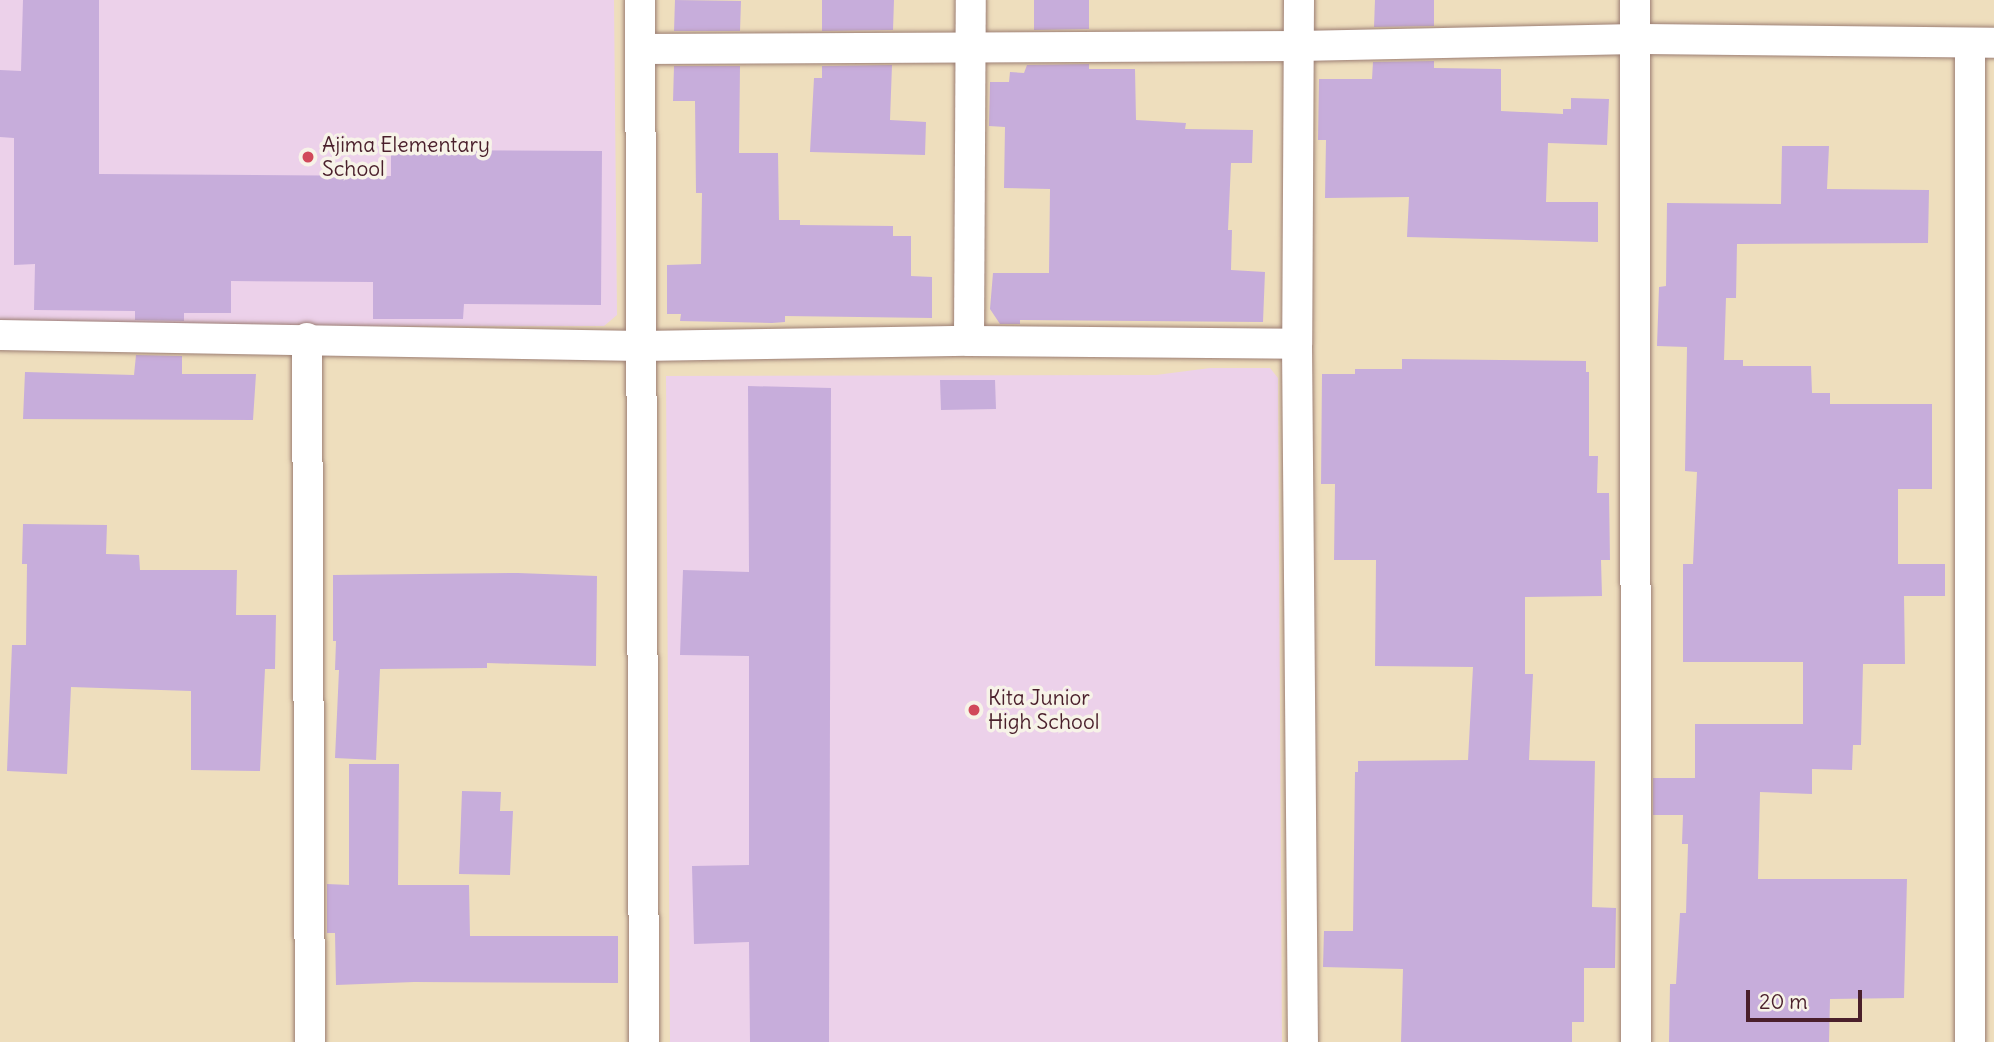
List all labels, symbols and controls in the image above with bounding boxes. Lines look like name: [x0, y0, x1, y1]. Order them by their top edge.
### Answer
place label: Ajima Elementary School: [322, 132, 490, 182]
marker: Ajima Elementary School: [300, 149, 316, 165]
place label: Kita Junior High School: [988, 685, 1099, 735]
marker: Kita Junior High School: [966, 702, 982, 718]
scale bar: [1749, 976, 1864, 1020]
text: 20 m: [1759, 988, 1808, 1015]

